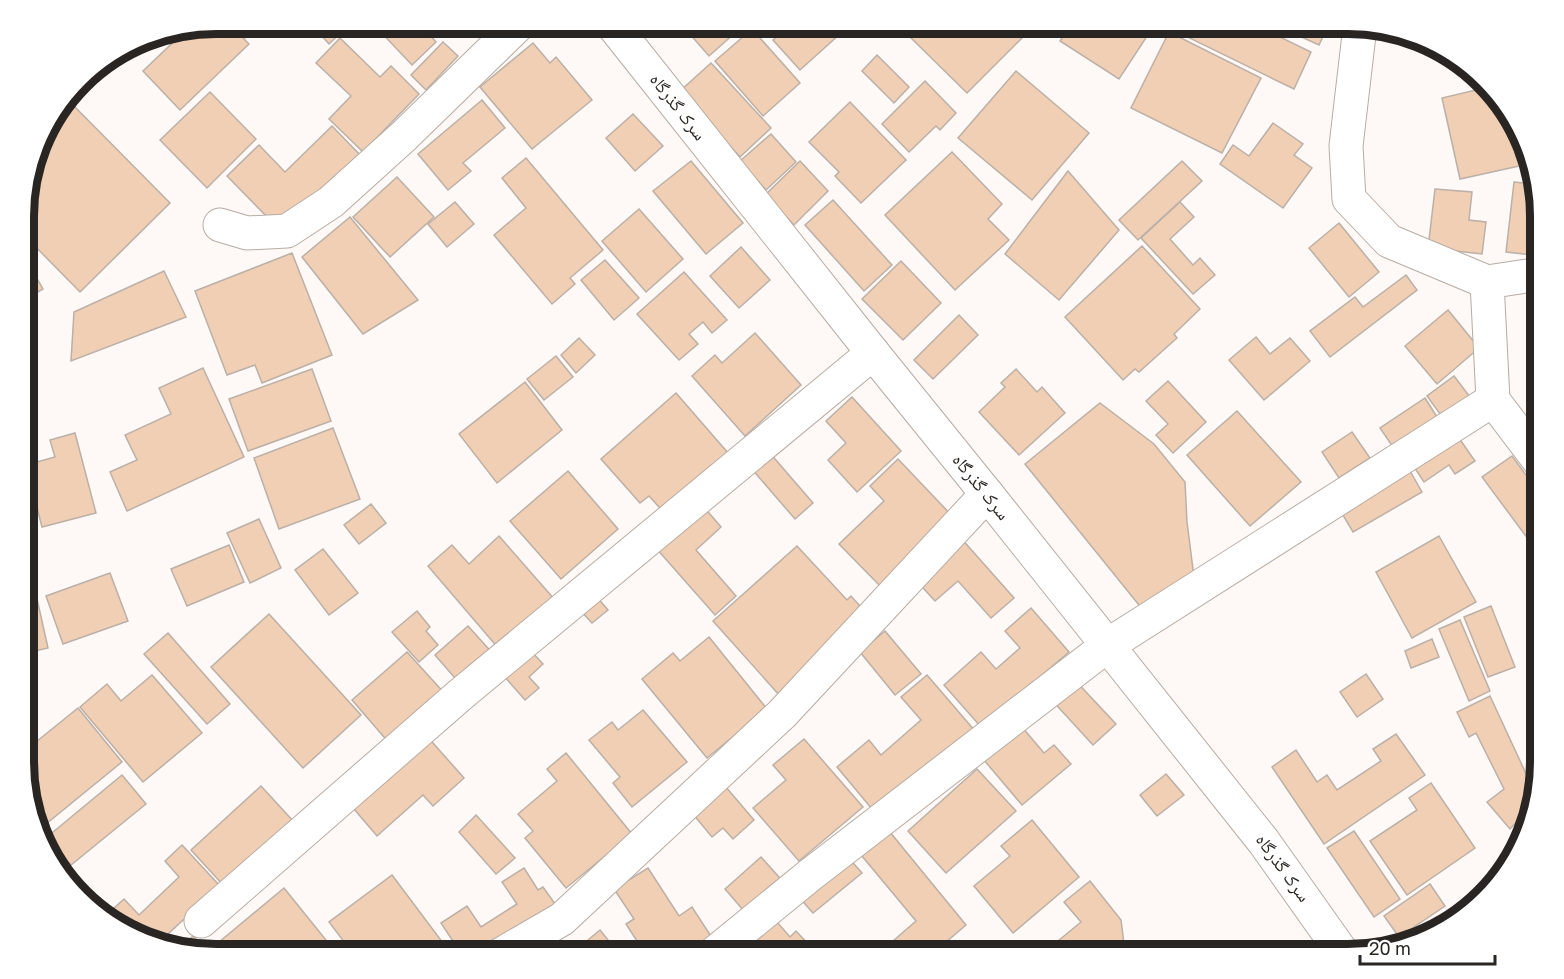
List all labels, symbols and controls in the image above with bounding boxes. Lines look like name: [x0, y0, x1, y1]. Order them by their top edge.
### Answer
street label: سرک گذرگاه: [646, 69, 712, 144]
street label: سرک گذرگاه: [948, 449, 1015, 524]
street label: سرک گذرگاه: [1252, 829, 1316, 906]
scale bar: [1360, 928, 1495, 966]
text: 20 m: [1369, 937, 1411, 959]

